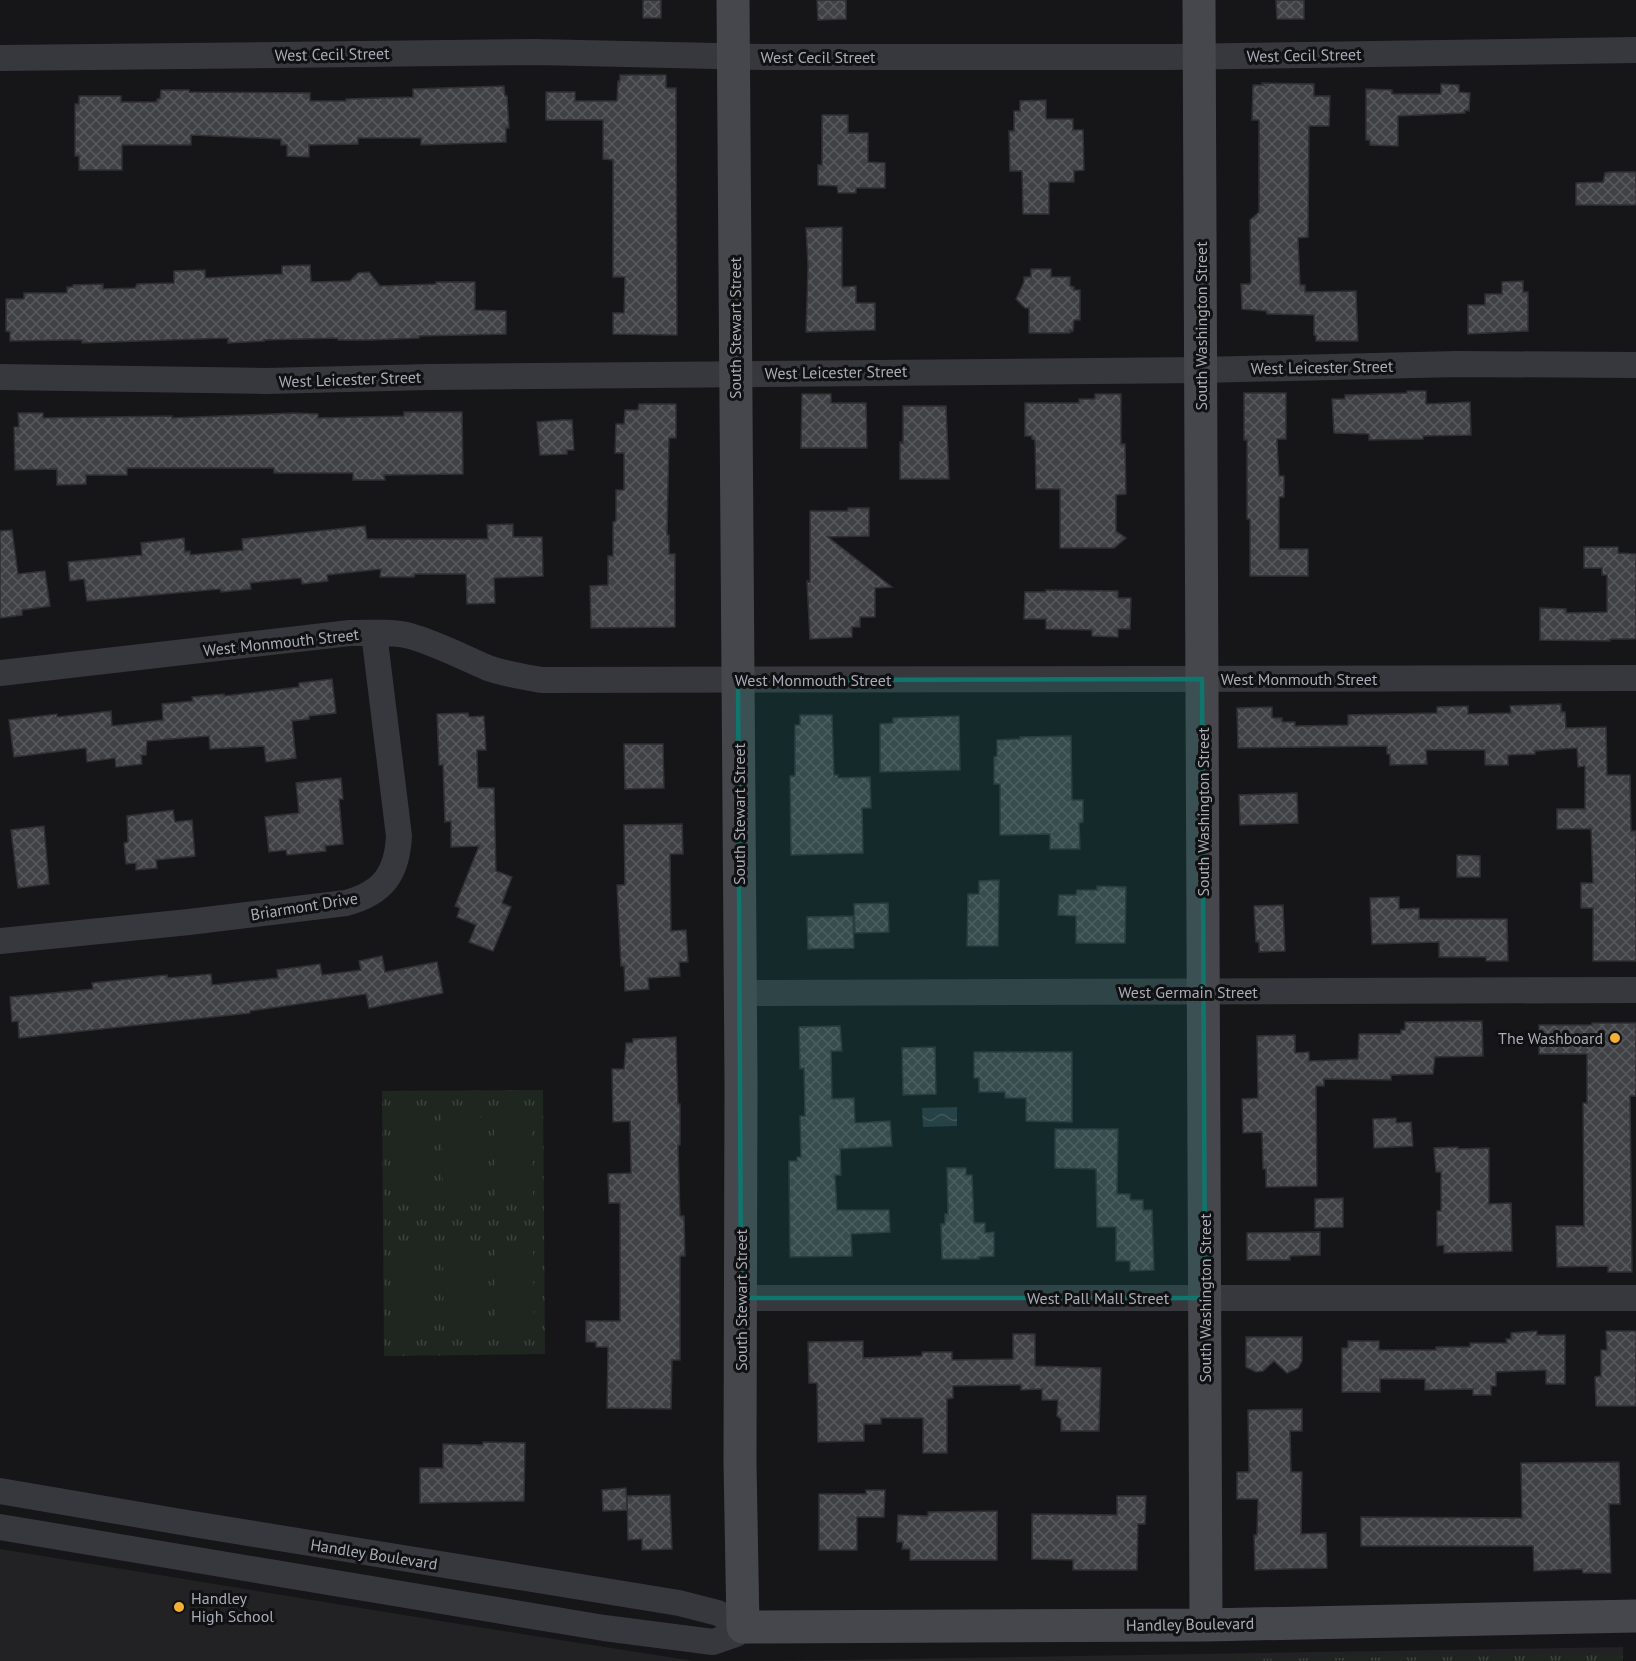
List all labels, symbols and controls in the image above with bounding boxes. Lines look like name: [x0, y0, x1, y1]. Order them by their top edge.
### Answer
street label: West Cecil Street: [274, 43, 390, 65]
street label: West Cecil Street: [1246, 44, 1362, 66]
street label: West Cecil Street: [761, 47, 876, 67]
street label: South Washington Street: [1191, 241, 1211, 411]
street label: South Stewart Street: [725, 256, 745, 399]
street label: West Leicester Street: [1251, 356, 1394, 378]
street label: West Leicester Street: [765, 361, 908, 383]
street label: West Leicester Street: [278, 366, 422, 391]
street label: West Monmouth Street: [202, 624, 361, 660]
street label: West Monmouth Street: [1221, 669, 1378, 689]
street label: West Monmouth Street: [735, 670, 892, 690]
street label: South Washington Street: [1193, 727, 1213, 897]
street label: South Stewart Street: [729, 742, 749, 885]
street label: Briarmont Drive: [249, 888, 359, 924]
street label: West Germain Street: [1118, 982, 1258, 1002]
place label: The Washboard: [1498, 1028, 1603, 1048]
marker: The Washboard: [1608, 1031, 1622, 1045]
street label: South Washington Street: [1195, 1213, 1215, 1383]
street label: South Stewart Street: [731, 1228, 751, 1371]
street label: West Pall Mall Street: [1027, 1288, 1170, 1308]
street label: Handley Boulevard: [309, 1534, 439, 1574]
place label: Handley High School: [191, 1588, 274, 1626]
marker: Handley High School: [172, 1600, 186, 1614]
street label: Handley Boulevard: [1126, 1613, 1254, 1635]

